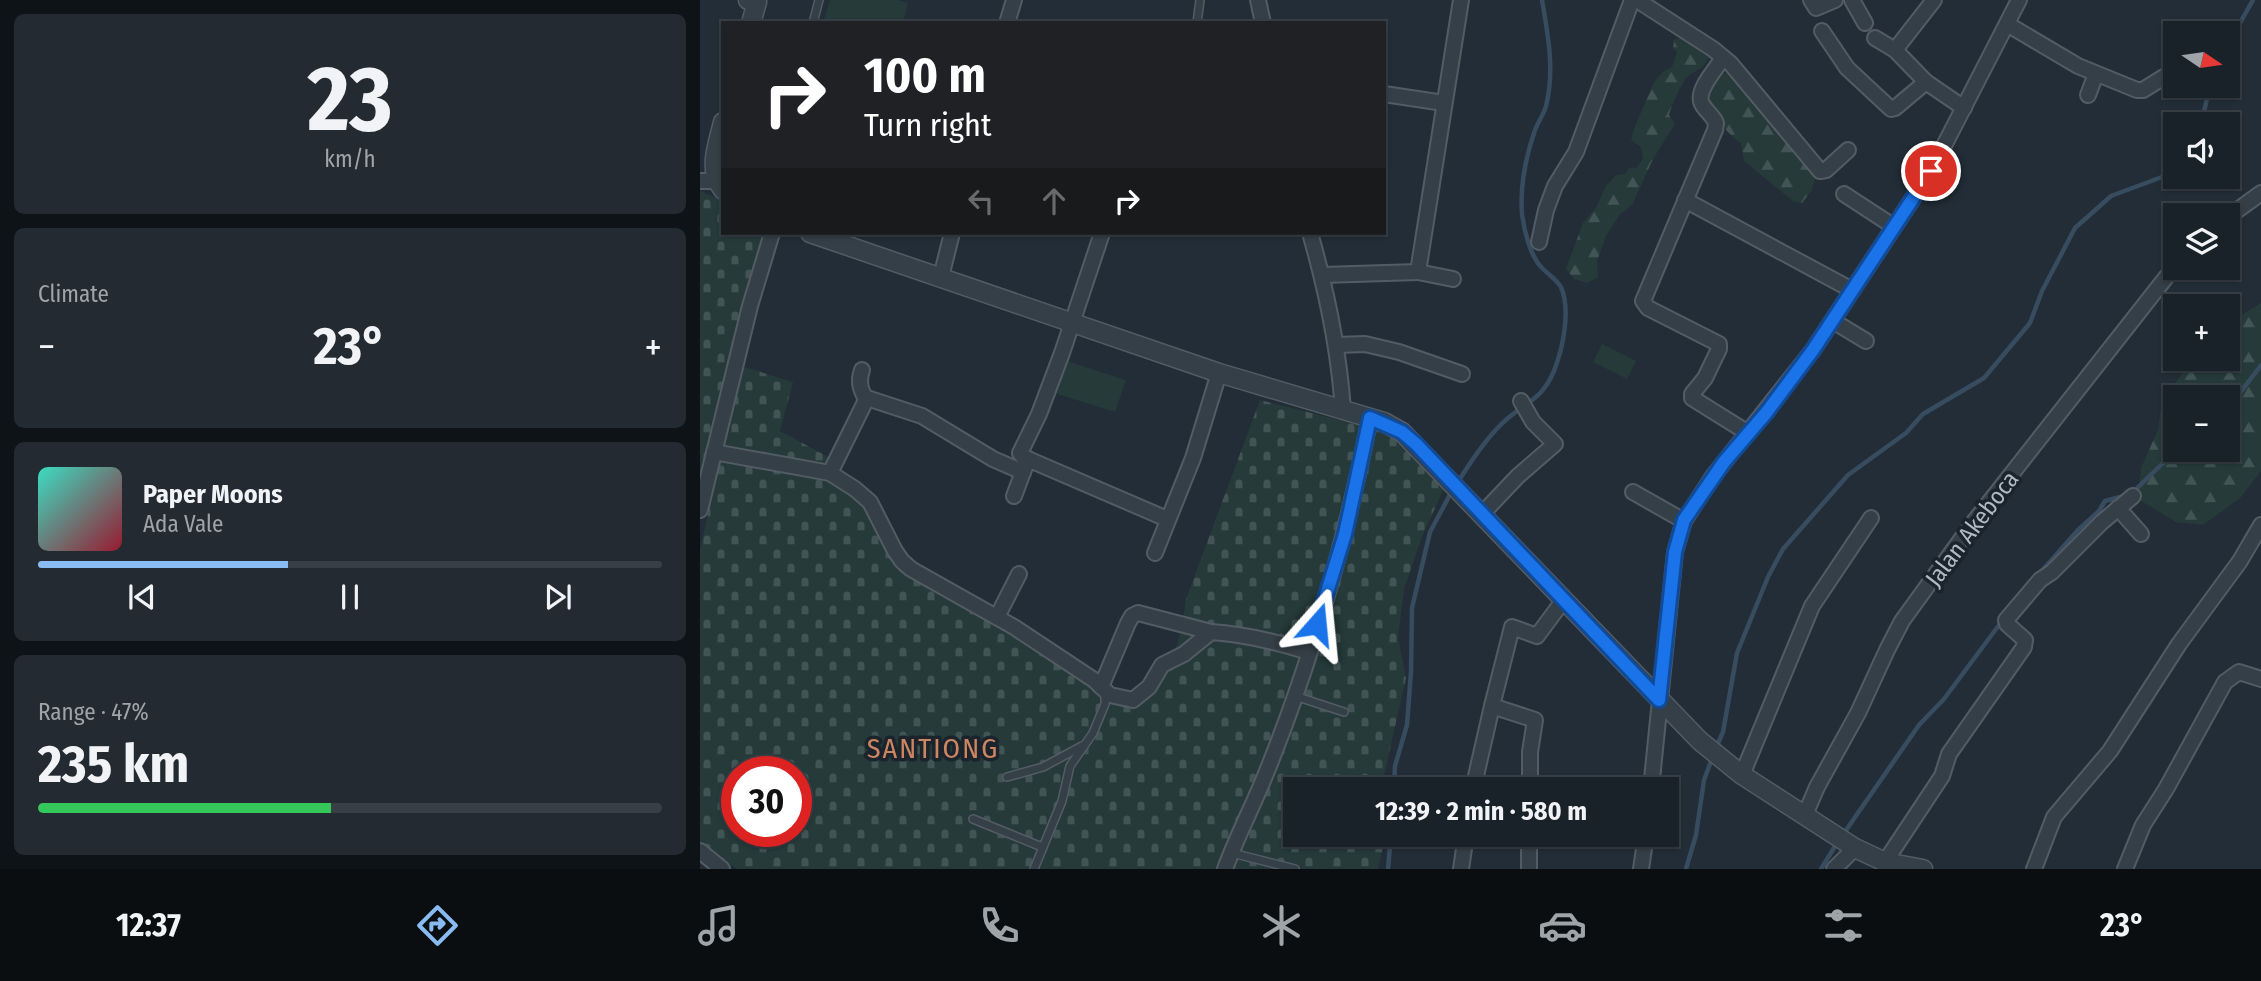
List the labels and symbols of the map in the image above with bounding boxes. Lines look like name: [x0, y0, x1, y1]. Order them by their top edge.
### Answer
north arrow: [2163, 21, 2240, 98]
pin: [1901, 141, 1961, 201]
street label: Jalan Akeboca: [1920, 466, 2024, 592]
position arrow: [1280, 587, 1354, 661]
district label: SANTIONG: [867, 732, 999, 765]
speed limit sign: 30: [721, 756, 812, 847]

